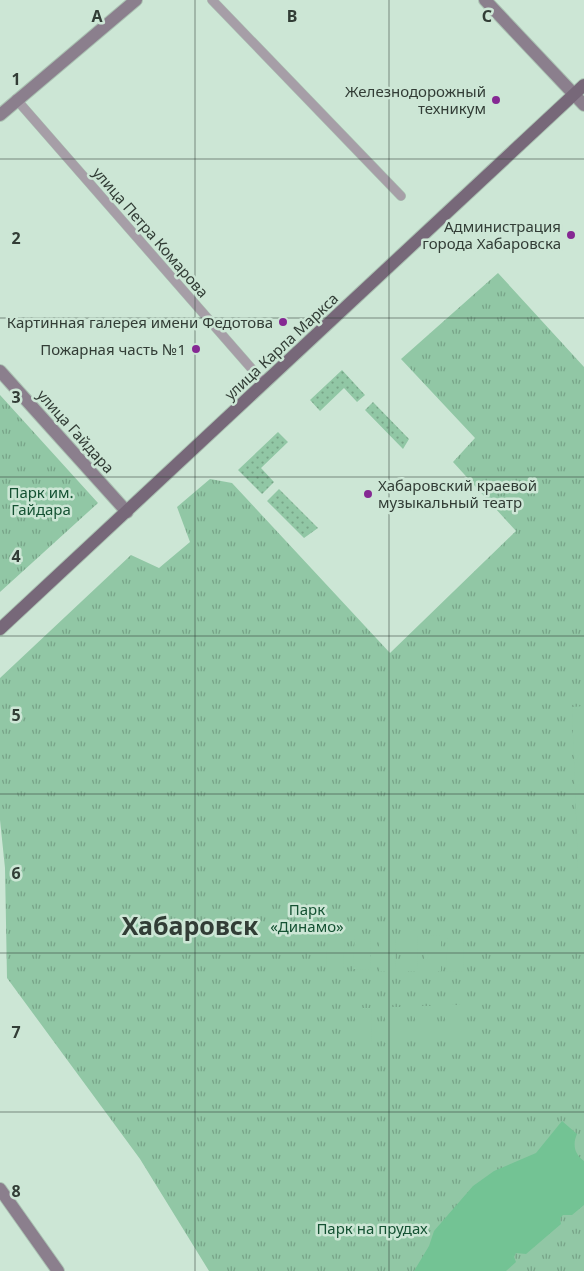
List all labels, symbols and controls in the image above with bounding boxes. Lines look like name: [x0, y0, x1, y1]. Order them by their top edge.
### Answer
text: A: [91, 5, 103, 27]
text: B: [287, 5, 297, 27]
text: C: [482, 5, 492, 27]
text: 1: [11, 68, 21, 90]
place label: Железнодорожный техникум: [345, 81, 486, 118]
marker: Железнодорожный техникум: [490, 94, 502, 106]
street label: улица Петра Комарова: [89, 163, 213, 301]
place label: Администрация города Хабаровска: [422, 216, 561, 253]
text: 2: [11, 227, 21, 249]
marker: Администрация города Хабаровска: [565, 229, 577, 241]
street label: улица Карла Маркса: [220, 288, 342, 404]
place label: Картинная галерея имени Федотова: [7, 312, 273, 332]
marker: Картинная галерея имени Федотова: [277, 316, 289, 328]
place label: Пожарная часть №1: [40, 339, 186, 359]
marker: Пожарная часть №1: [190, 343, 202, 355]
street label: улица Гайдара: [33, 385, 119, 477]
text: 3: [11, 386, 21, 408]
place label: Хабаровский краевой музыкальный театр: [378, 475, 537, 512]
park label: Парк им. Гайдара: [8, 482, 74, 519]
marker: Хабаровский краевой музыкальный театр: [362, 488, 374, 500]
text: 4: [11, 545, 21, 567]
text: 5: [11, 704, 21, 726]
text: 6: [11, 862, 21, 884]
park label: Парк «Динамо»: [270, 899, 344, 936]
district label: Хабаровск: [122, 908, 259, 942]
text: 7: [11, 1021, 21, 1043]
text: 8: [11, 1180, 21, 1202]
park label: Парк на прудах: [316, 1218, 428, 1238]

